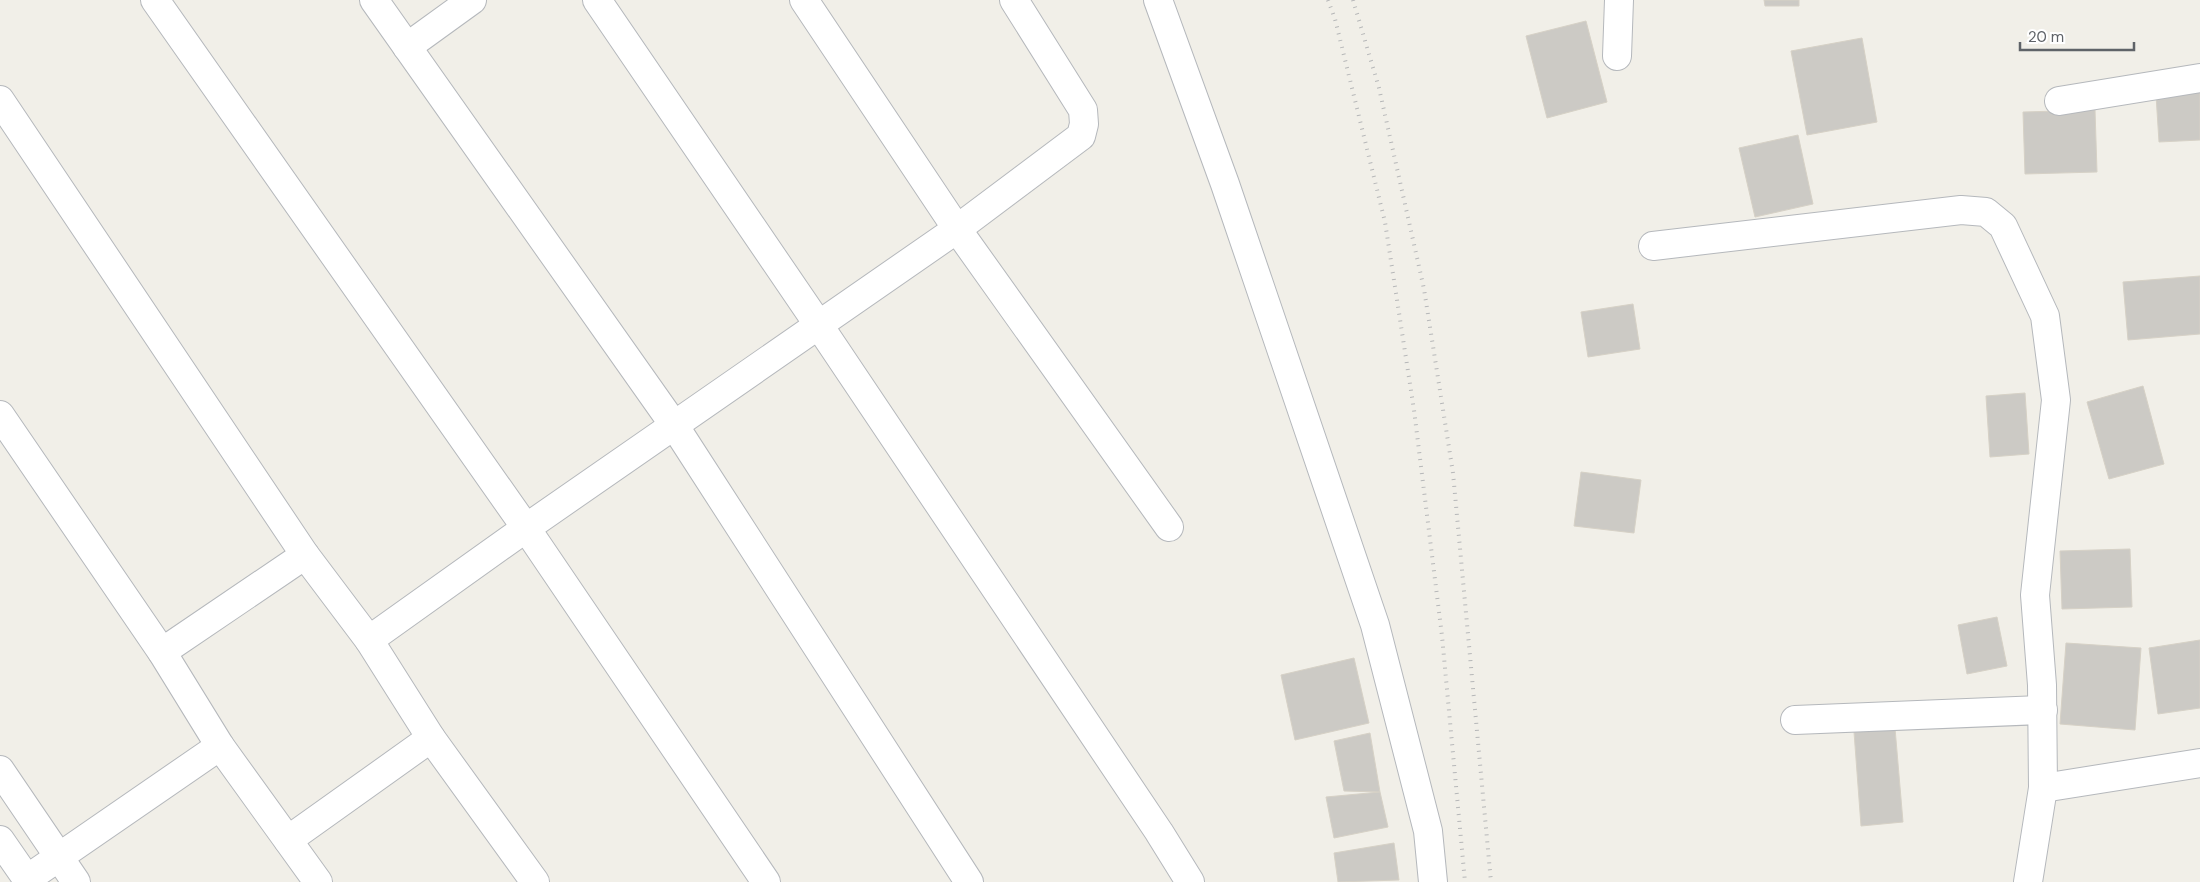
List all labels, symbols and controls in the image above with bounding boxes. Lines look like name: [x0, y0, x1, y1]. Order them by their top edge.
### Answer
scale bar: [2020, 20, 2134, 52]
text: 20 m: [2028, 27, 2064, 47]

